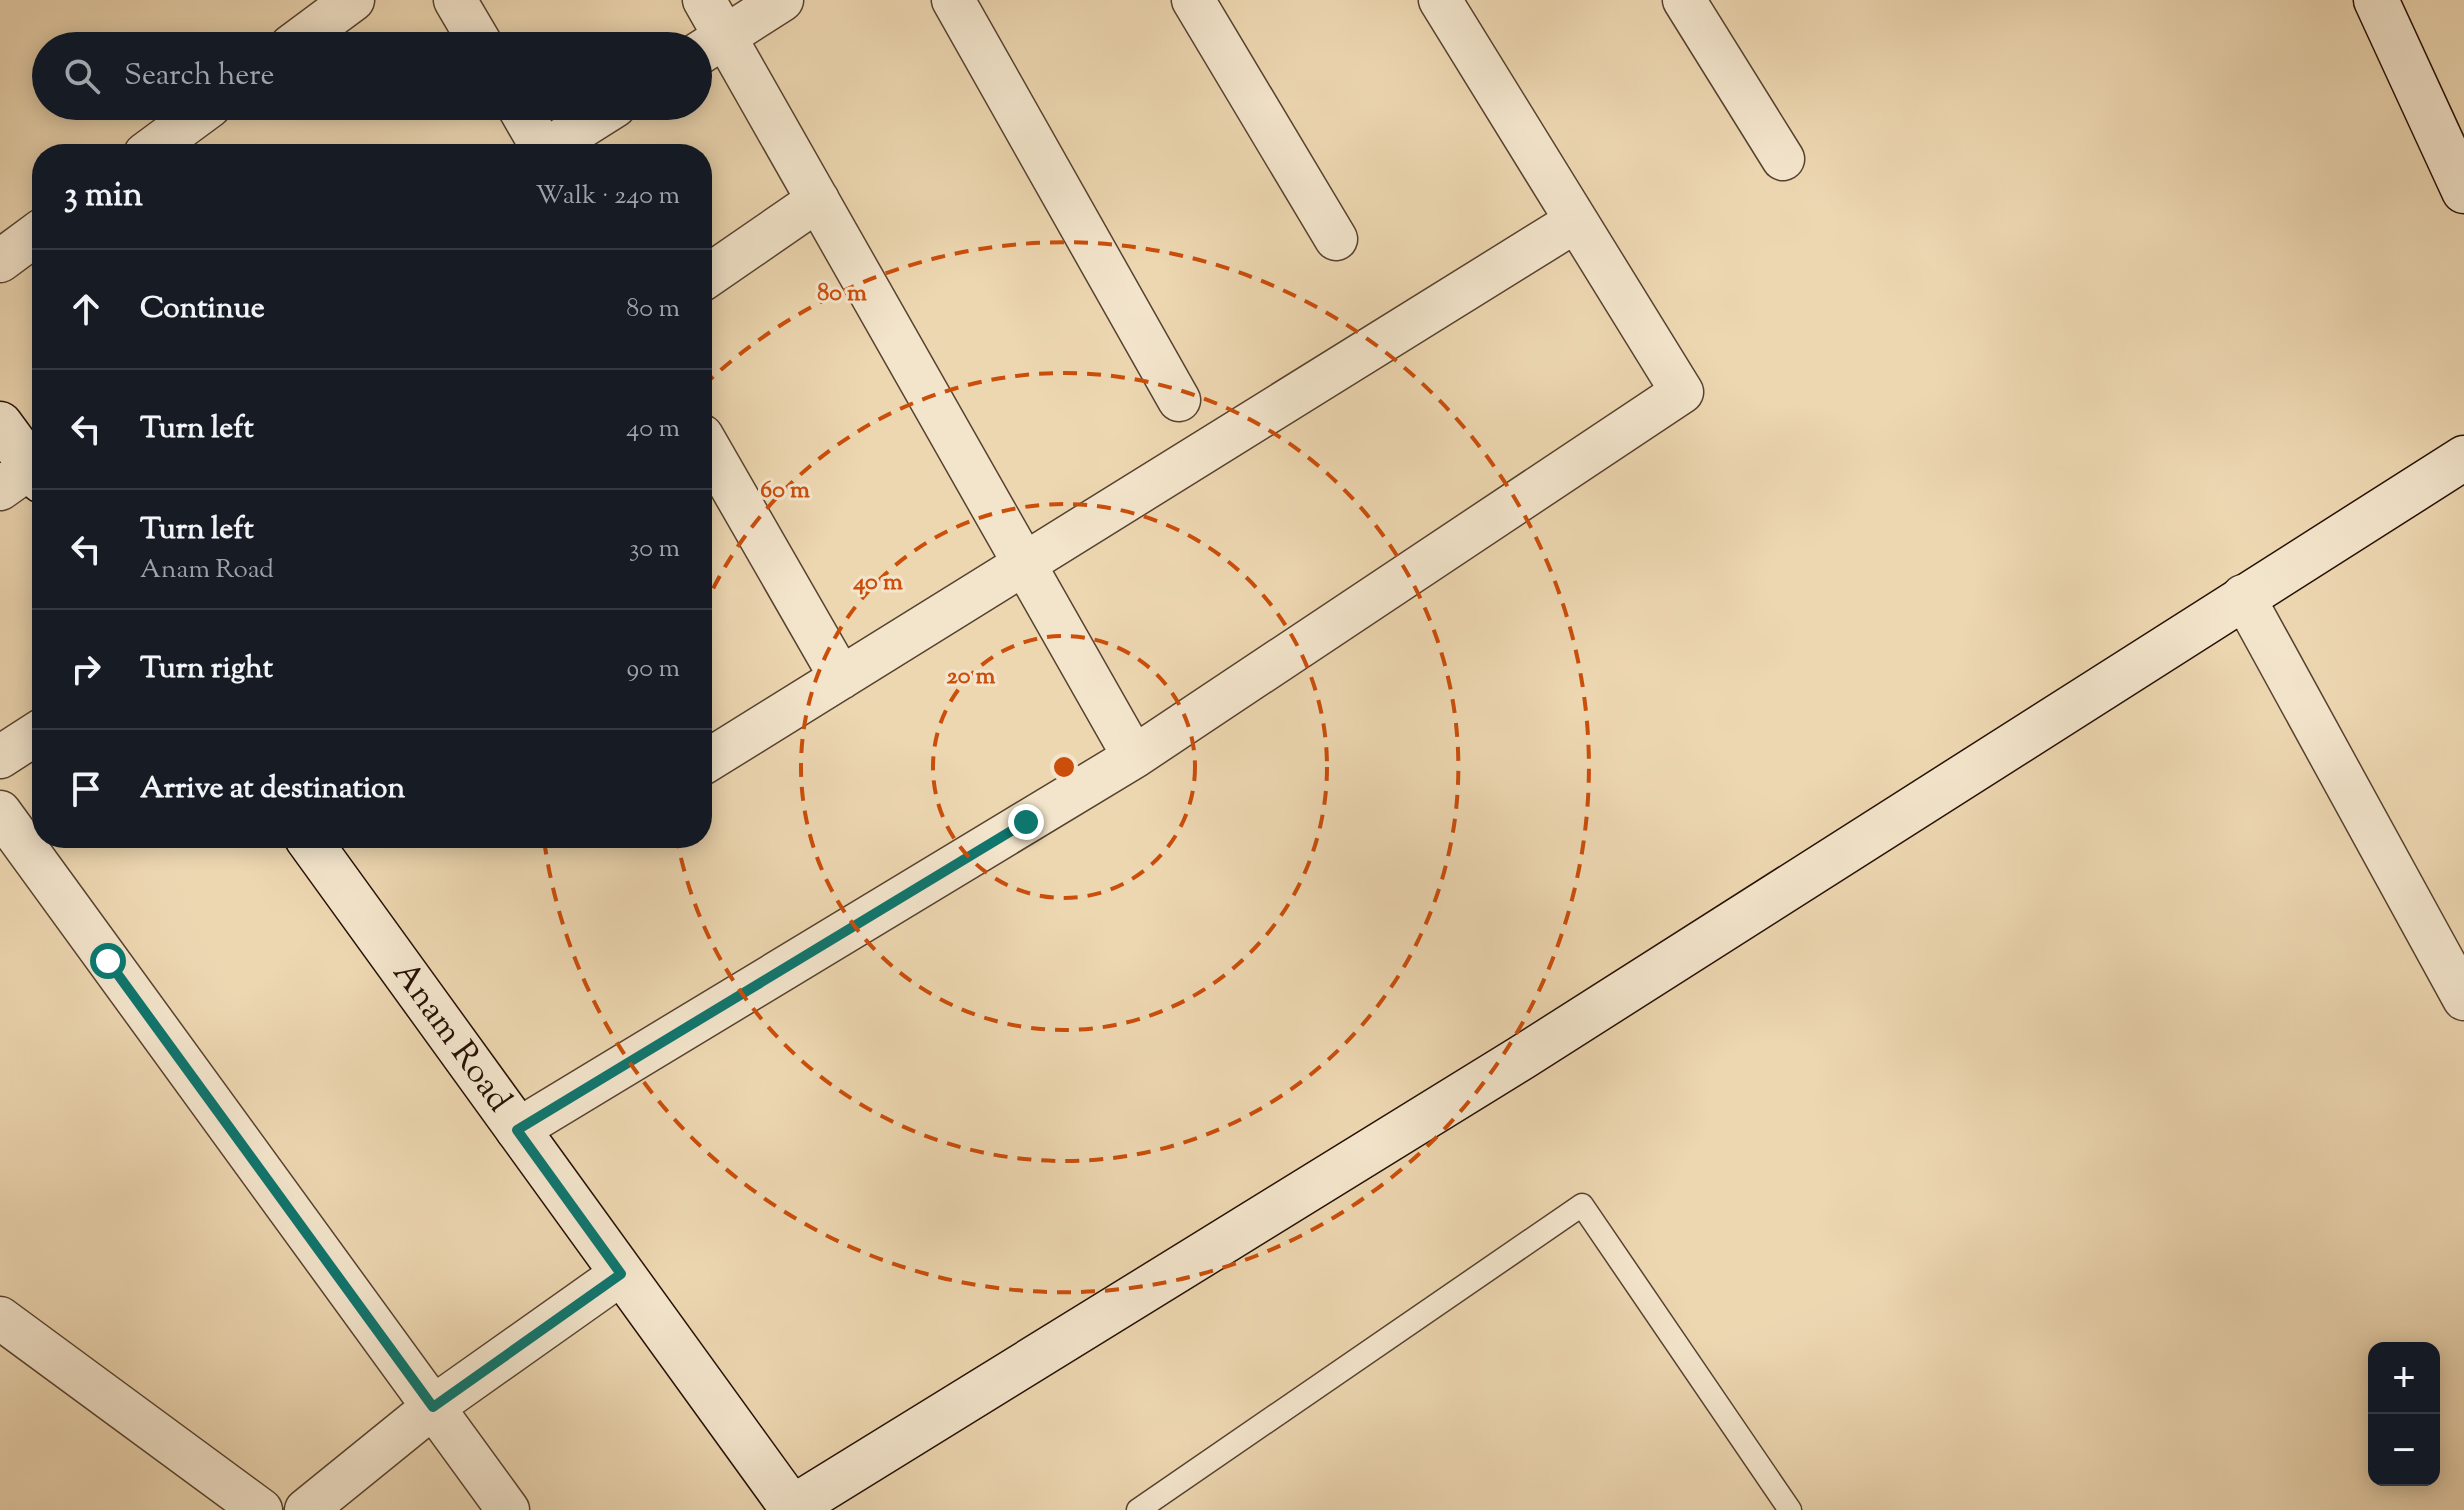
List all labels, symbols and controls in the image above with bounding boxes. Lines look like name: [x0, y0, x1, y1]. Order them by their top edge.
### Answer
search box: [32, 32, 712, 120]
icon: search: [60, 54, 104, 98]
text: Search here: [124, 55, 274, 98]
text: 3 min: [64, 172, 143, 221]
text: Walk · 240 m: [536, 178, 680, 215]
text: 80 m: [817, 277, 867, 311]
icon: ahead: [64, 287, 108, 331]
text: Continue: [140, 288, 265, 331]
text: 80 m: [626, 291, 680, 328]
icon: left: [64, 407, 108, 451]
text: Turn left: [140, 408, 254, 451]
text: 40 m: [626, 411, 680, 448]
text: 60 m: [760, 474, 810, 508]
text: Turn left: [140, 509, 254, 552]
icon: left: [64, 527, 108, 571]
text: 30 m: [629, 531, 680, 568]
text: Anam Road: [140, 552, 274, 589]
text: 40 m: [852, 566, 903, 600]
icon: right: [64, 647, 108, 691]
text: Turn right: [140, 648, 273, 691]
text: 90 m: [627, 651, 680, 688]
text: 20 m: [947, 660, 996, 694]
centre of rings: [1050, 753, 1078, 781]
icon: arrive: [64, 767, 108, 811]
text: Arrive at destination: [140, 768, 405, 811]
route end: [1008, 804, 1044, 840]
route start: [90, 943, 126, 979]
street label: Anam Road: [380, 952, 522, 1123]
map controls: [2368, 1342, 2440, 1486]
button: +: [2368, 1342, 2440, 1414]
button: −: [2368, 1414, 2440, 1486]

